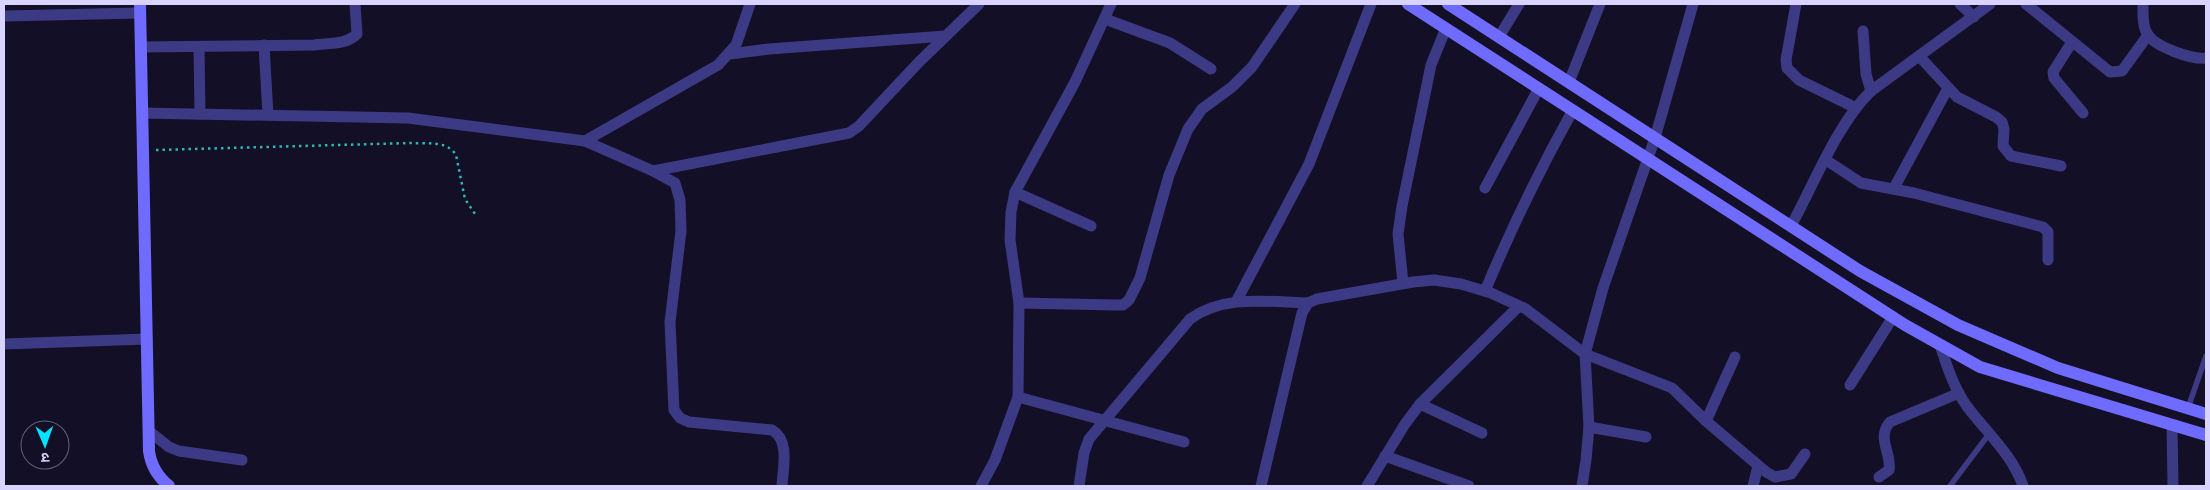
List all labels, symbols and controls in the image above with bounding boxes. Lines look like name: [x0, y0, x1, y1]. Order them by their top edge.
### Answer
north arrow: [20, 420, 70, 470]
text: उ: [40, 450, 50, 467]

